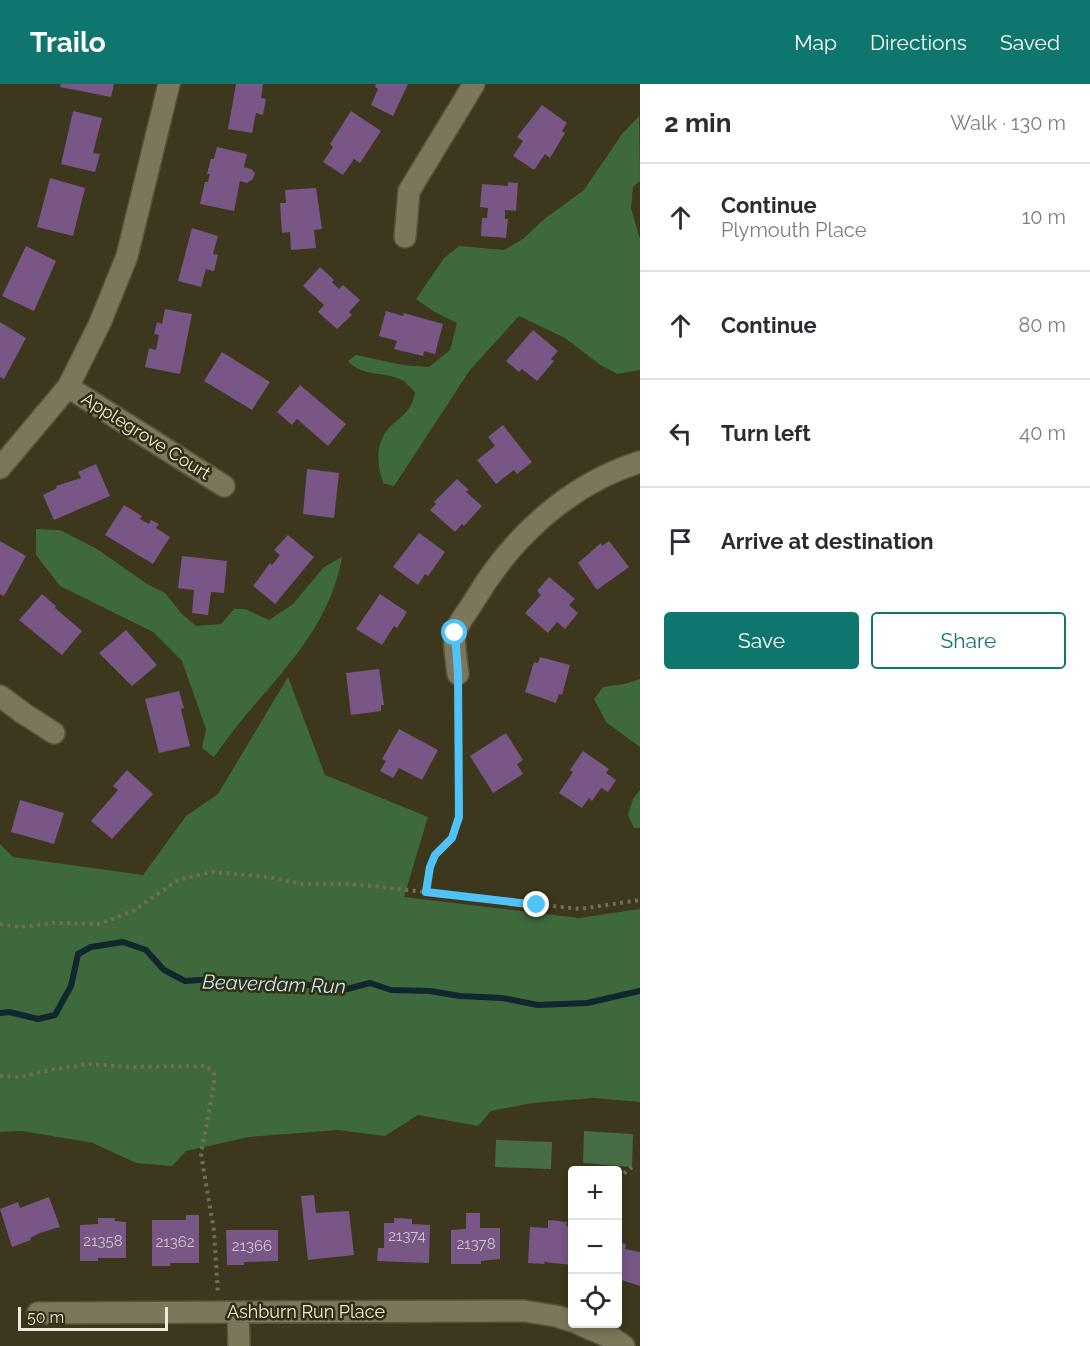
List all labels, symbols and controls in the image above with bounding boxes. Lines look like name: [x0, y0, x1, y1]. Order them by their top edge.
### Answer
text: Trailo: [30, 26, 106, 59]
text: Map: [794, 30, 837, 55]
text: Directions: [870, 30, 967, 55]
text: Saved: [1000, 30, 1060, 55]
text: 2 min: [664, 108, 731, 138]
text: Walk · 130 m: [950, 111, 1066, 135]
text: Continue: [721, 192, 817, 218]
icon: ahead: [664, 201, 697, 234]
text: 10 m: [1022, 205, 1066, 229]
text: Plymouth Place: [721, 218, 866, 242]
icon: ahead: [664, 309, 697, 342]
text: Continue: [721, 312, 817, 338]
text: 80 m: [1018, 313, 1066, 337]
street label: Applegrove Court: [78, 387, 215, 484]
icon: left: [664, 417, 697, 450]
text: Turn left: [721, 420, 811, 446]
text: 40 m: [1019, 421, 1066, 445]
icon: arrive: [664, 525, 697, 558]
text: Arrive at destination: [721, 528, 934, 554]
button: Save: [664, 612, 859, 669]
button: Share: [871, 612, 1066, 669]
route start: [441, 619, 467, 645]
route end: [523, 891, 549, 917]
water label: Beaverdam Run: [202, 969, 346, 999]
map controls: [568, 1166, 622, 1328]
button: +: [568, 1166, 622, 1220]
button: −: [568, 1220, 622, 1274]
house number: 21374: [388, 1227, 426, 1245]
house number: 21358: [83, 1232, 123, 1250]
house number: 21362: [155, 1233, 195, 1251]
house number: 21378: [456, 1235, 496, 1253]
house number: 21366: [232, 1237, 272, 1255]
button: locate: [568, 1274, 622, 1328]
street label: Ashburn Run Place: [227, 1301, 385, 1322]
scale bar: [18, 1304, 168, 1332]
text: 50 m: [27, 1308, 64, 1327]

